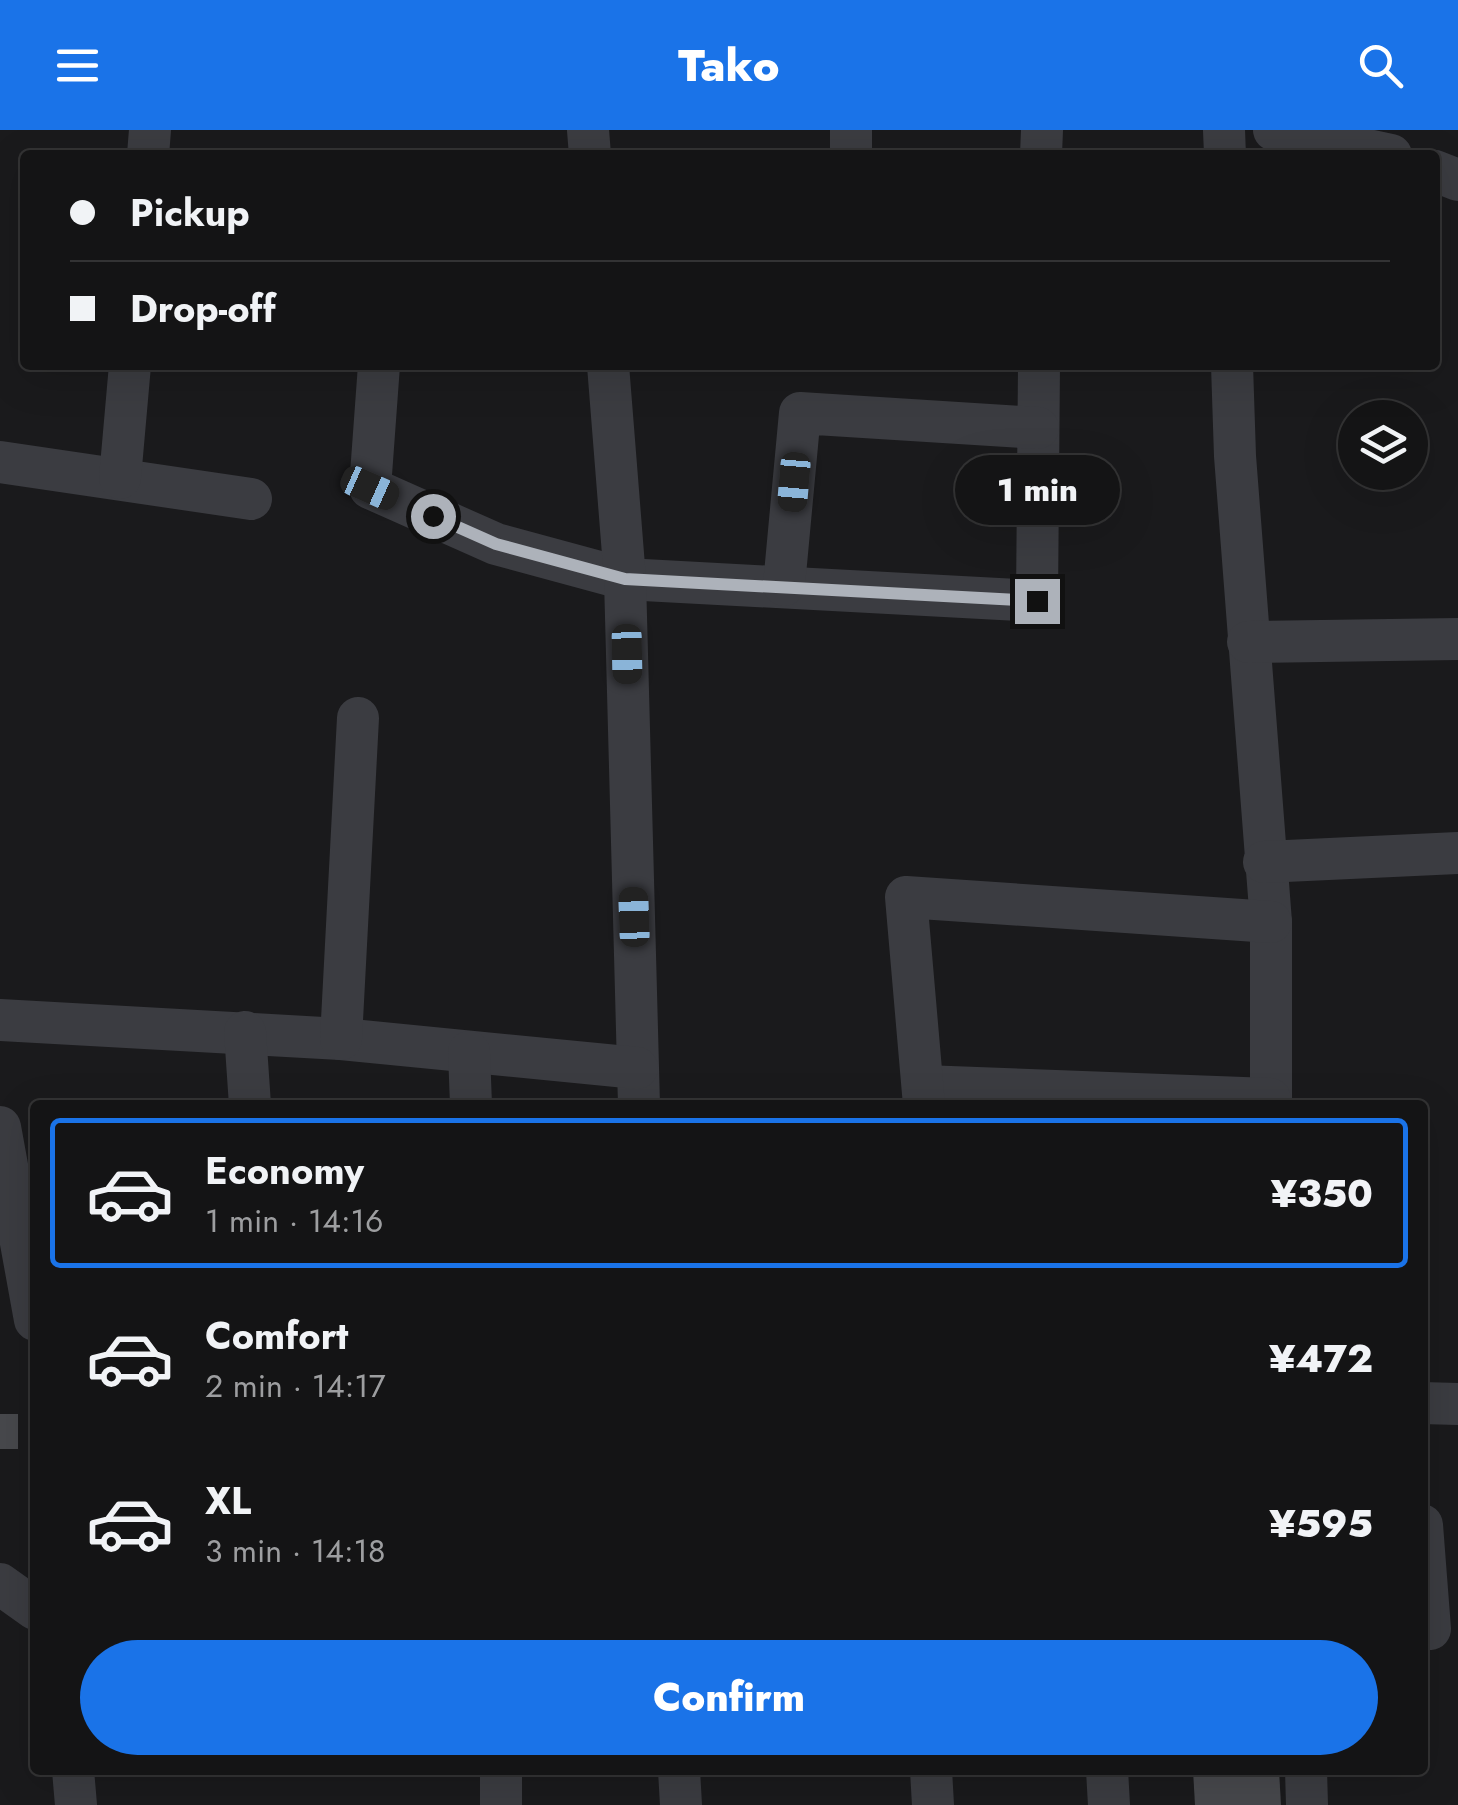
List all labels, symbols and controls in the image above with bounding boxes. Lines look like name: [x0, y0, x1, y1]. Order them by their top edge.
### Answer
text: Tako: [678, 33, 780, 98]
icon: menu: [50, 38, 105, 93]
icon: search: [1353, 38, 1408, 93]
text: Pickup: [130, 185, 250, 240]
text: Drop-off: [130, 281, 276, 336]
map controls: [1338, 400, 1428, 490]
button: layers: [1338, 400, 1428, 490]
car: [776, 451, 812, 513]
callout: 1 min: [954, 456, 1120, 526]
car: [336, 462, 404, 514]
text: 1 min: [997, 467, 1078, 513]
route start: [411, 494, 456, 539]
route end: [1015, 579, 1060, 624]
car: [611, 624, 643, 684]
car: [618, 886, 650, 948]
text: Economy: [205, 1143, 364, 1198]
icon: car: [85, 1148, 175, 1238]
text: ¥350: [1271, 1166, 1373, 1221]
text: 1 min · 14:16: [205, 1198, 383, 1244]
text: Comfort: [205, 1308, 348, 1363]
icon: car: [85, 1313, 175, 1403]
text: ¥472: [1269, 1331, 1373, 1386]
text: 2 min · 14:17: [205, 1363, 386, 1409]
text: XL: [205, 1473, 251, 1528]
icon: car: [85, 1478, 175, 1568]
text: ¥595: [1269, 1496, 1373, 1551]
text: 3 min · 14:18: [205, 1528, 385, 1574]
button: Confirm: [80, 1640, 1378, 1755]

